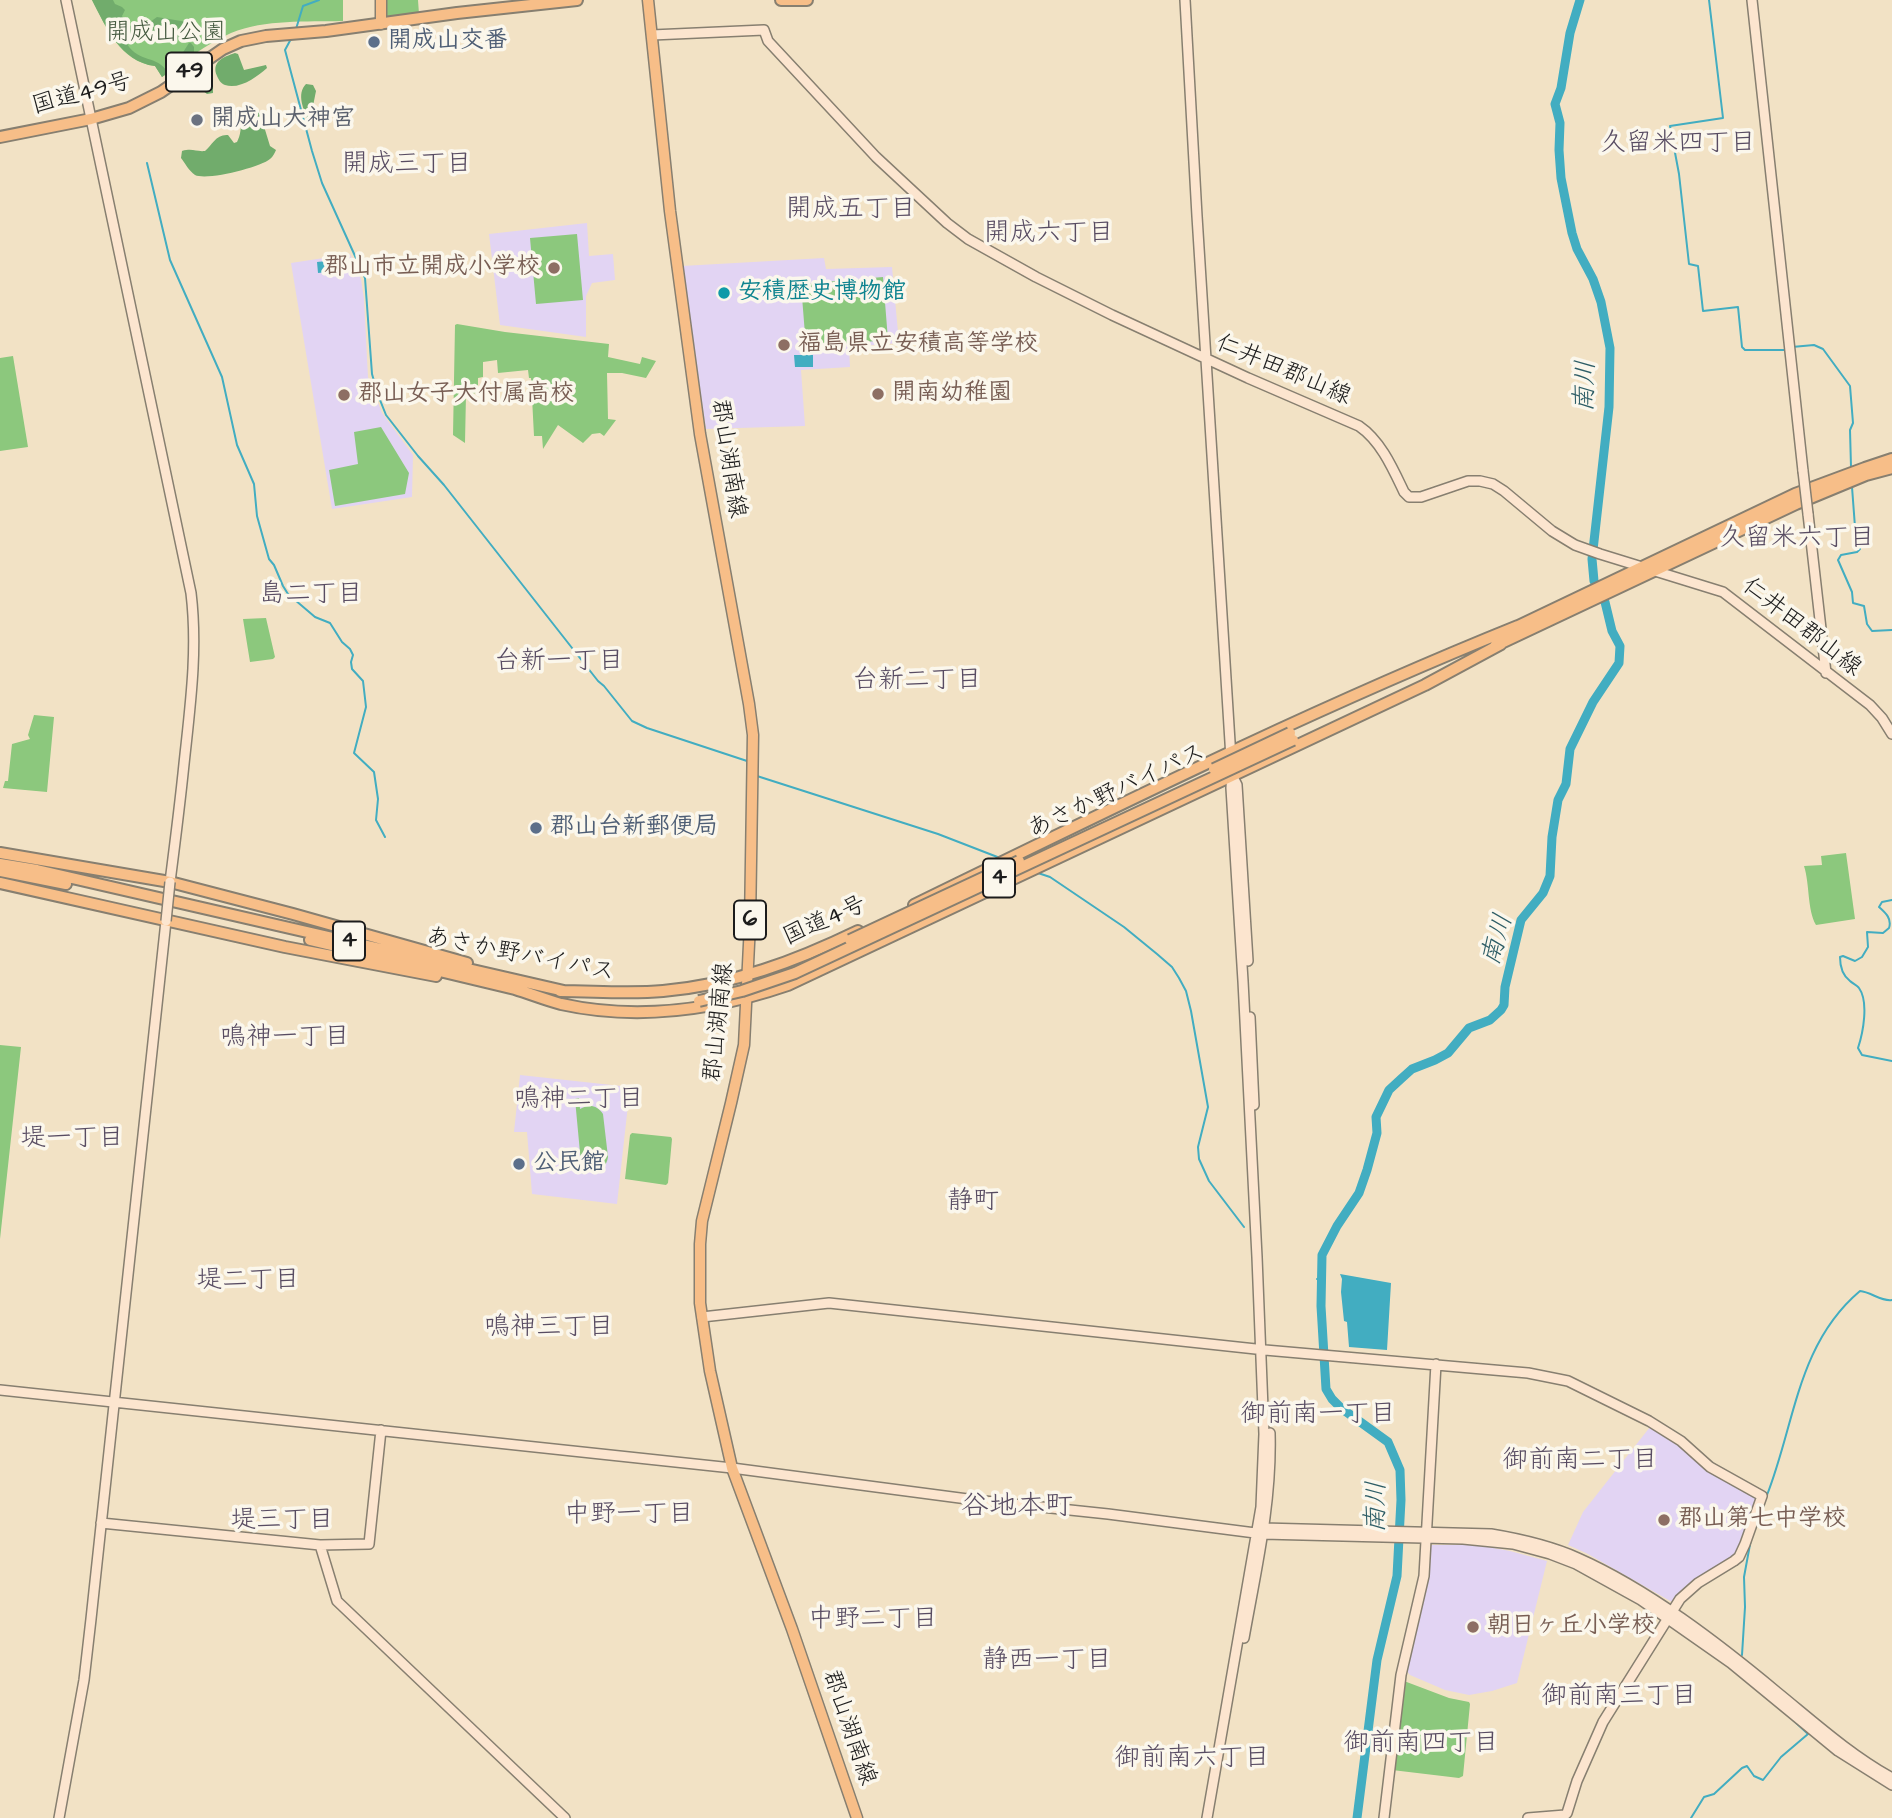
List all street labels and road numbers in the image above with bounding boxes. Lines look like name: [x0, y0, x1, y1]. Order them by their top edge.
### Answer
road number: 49: [166, 53, 212, 92]
street label: 国道49号: [29, 68, 135, 122]
street label: 仁井田郡山線: [1211, 330, 1355, 412]
street label: 郡山湖南線: [703, 397, 751, 521]
street label: 仁井田郡山線: [1735, 572, 1867, 684]
street label: あさか野バイパス: [1024, 738, 1210, 846]
road number: 4: [983, 858, 1015, 898]
street label: 国道4号: [779, 891, 871, 953]
road number: 6: [734, 900, 766, 939]
road number: 4: [333, 922, 365, 960]
street label: あさか野バイパス: [423, 924, 617, 988]
street label: 郡山湖南線: [699, 961, 741, 1083]
street label: 郡山湖南線: [815, 1667, 881, 1789]

